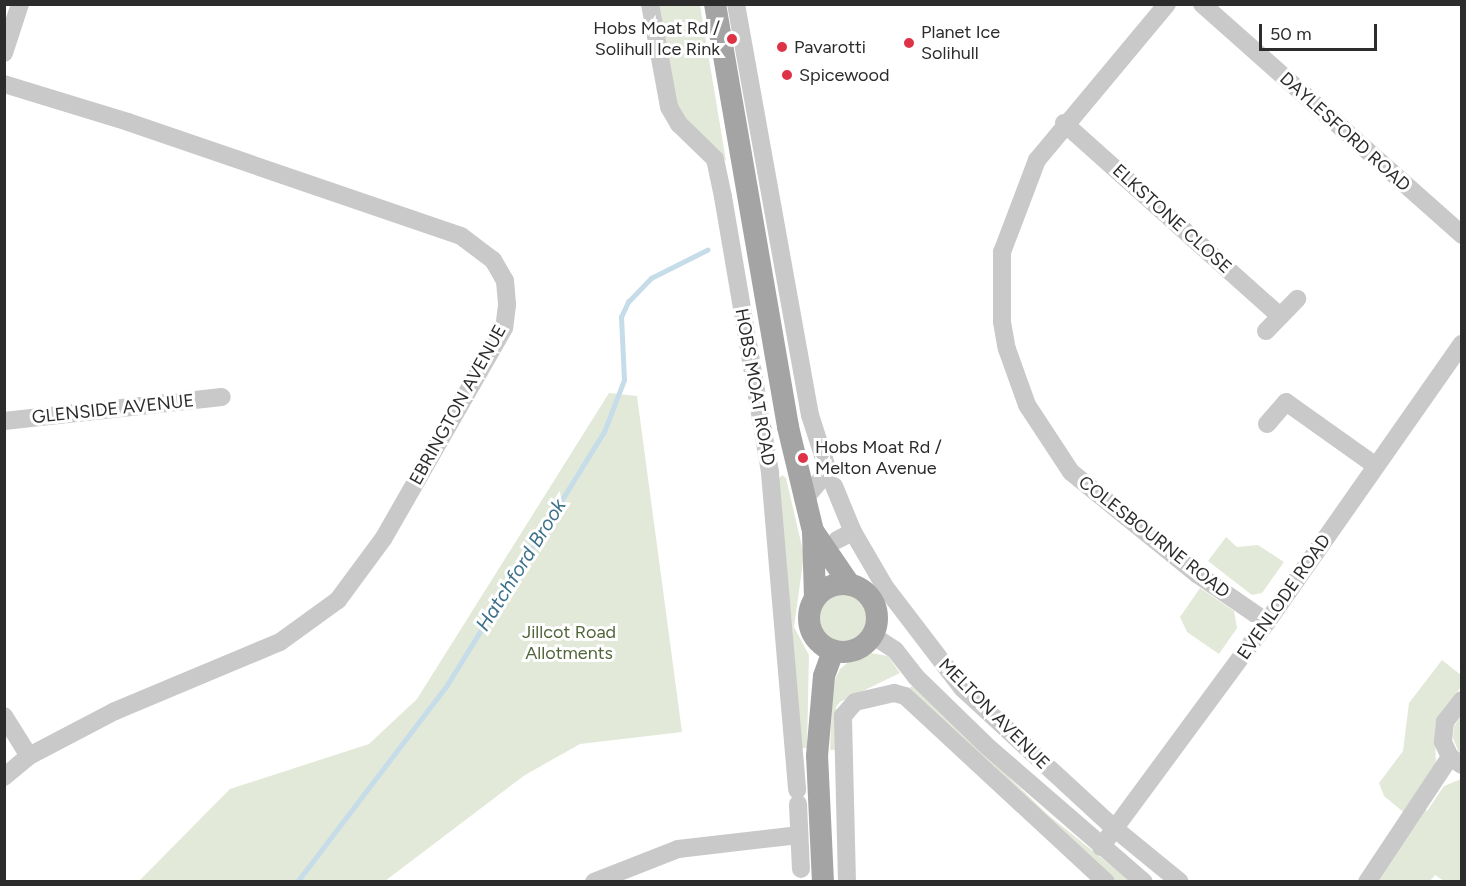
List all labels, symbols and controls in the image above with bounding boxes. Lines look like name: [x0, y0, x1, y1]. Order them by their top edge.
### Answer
scale bar: [1262, 12, 1380, 50]
place label: Hobs Moat Rd / Solihull Ice Rink: [593, 18, 720, 60]
place label: Planet Ice Solihull: [921, 22, 1000, 64]
text: 50 m: [1270, 23, 1312, 45]
marker: Hobs Moat Rd / Solihull Ice Rink: [725, 32, 739, 46]
place label: Pavarotti: [794, 36, 866, 58]
marker: Planet Ice Solihull: [902, 36, 916, 50]
marker: Pavarotti: [775, 40, 789, 54]
place label: Spicewood: [799, 64, 890, 86]
marker: Spicewood: [780, 68, 794, 82]
street label: DAYLESFORD ROAD: [1275, 68, 1415, 196]
street label: ELKSTONE CLOSE: [1108, 160, 1236, 278]
street label: HOBS MOAT ROAD: [731, 307, 779, 467]
street label: EBRINGTON AVENUE: [405, 321, 511, 489]
street label: GLENSIDE AVENUE: [31, 390, 195, 428]
place label: Hobs Moat Rd / Melton Avenue: [815, 437, 942, 480]
marker: Hobs Moat Rd / Melton Avenue: [796, 451, 810, 465]
street label: COLESBOURNE ROAD: [1074, 471, 1234, 603]
water label: Hatchford Brook: [471, 495, 571, 635]
street label: EVENLODE ROAD: [1233, 530, 1335, 664]
park label: Jillcot Road Allotments: [522, 622, 616, 664]
street label: MELTON AVENUE: [934, 654, 1054, 774]

